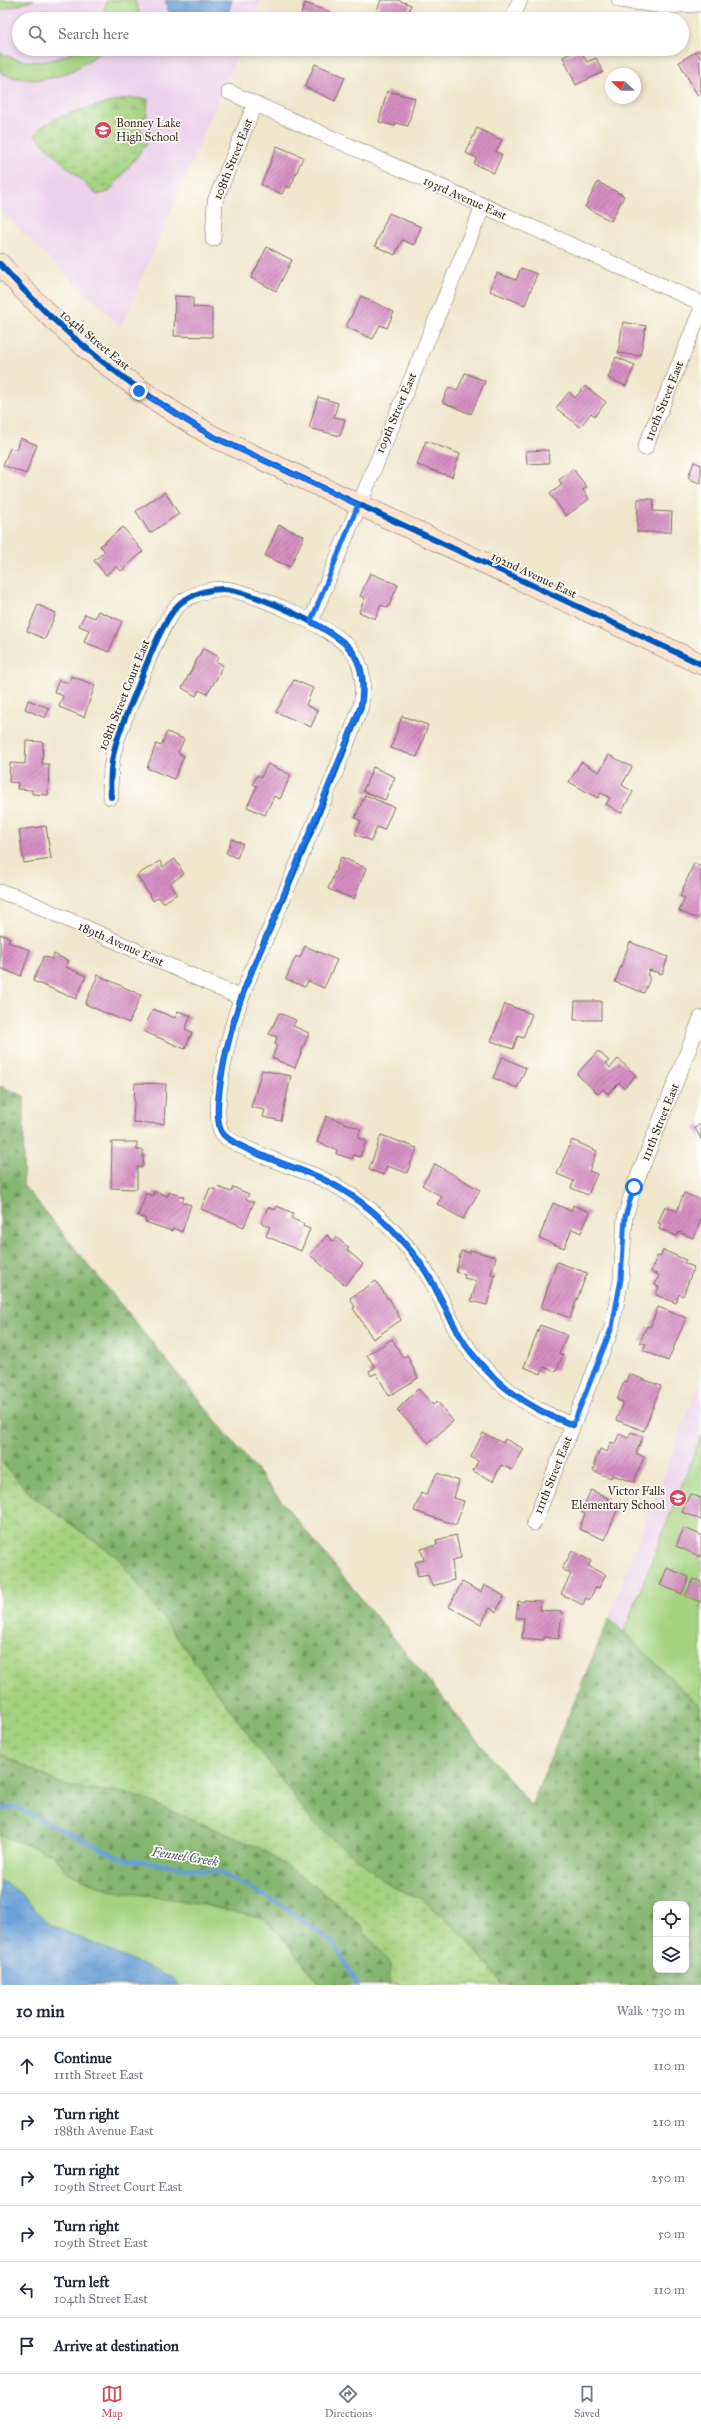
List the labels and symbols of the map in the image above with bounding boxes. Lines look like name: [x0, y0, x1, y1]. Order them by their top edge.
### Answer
north arrow: [605, 68, 641, 104]
place label: Bonney Lake High School: [116, 116, 181, 145]
street label: 108th Street East: [210, 116, 256, 202]
school or university icon: Bonney Lake High School: [93, 120, 113, 140]
street label: 193rd Avenue East: [421, 173, 510, 223]
street label: 104th Street East: [57, 307, 133, 374]
street label: 110th Street East: [642, 358, 687, 443]
street label: 109th Street East: [373, 370, 420, 455]
route end: [130, 382, 148, 400]
street label: 192nd Avenue East: [489, 549, 580, 601]
street label: 108th Street Court East: [95, 637, 153, 752]
street label: 189th Avenue East: [76, 919, 167, 969]
street label: 111th Street East: [638, 1080, 682, 1163]
route start: [625, 1178, 643, 1196]
street label: 111th Street East: [531, 1433, 575, 1516]
place label: Victor Falls Elementary School: [571, 1484, 666, 1512]
school or university icon: Victor Falls Elementary School: [668, 1488, 688, 1508]
water label: Fennel Creek: [150, 1844, 220, 1870]

